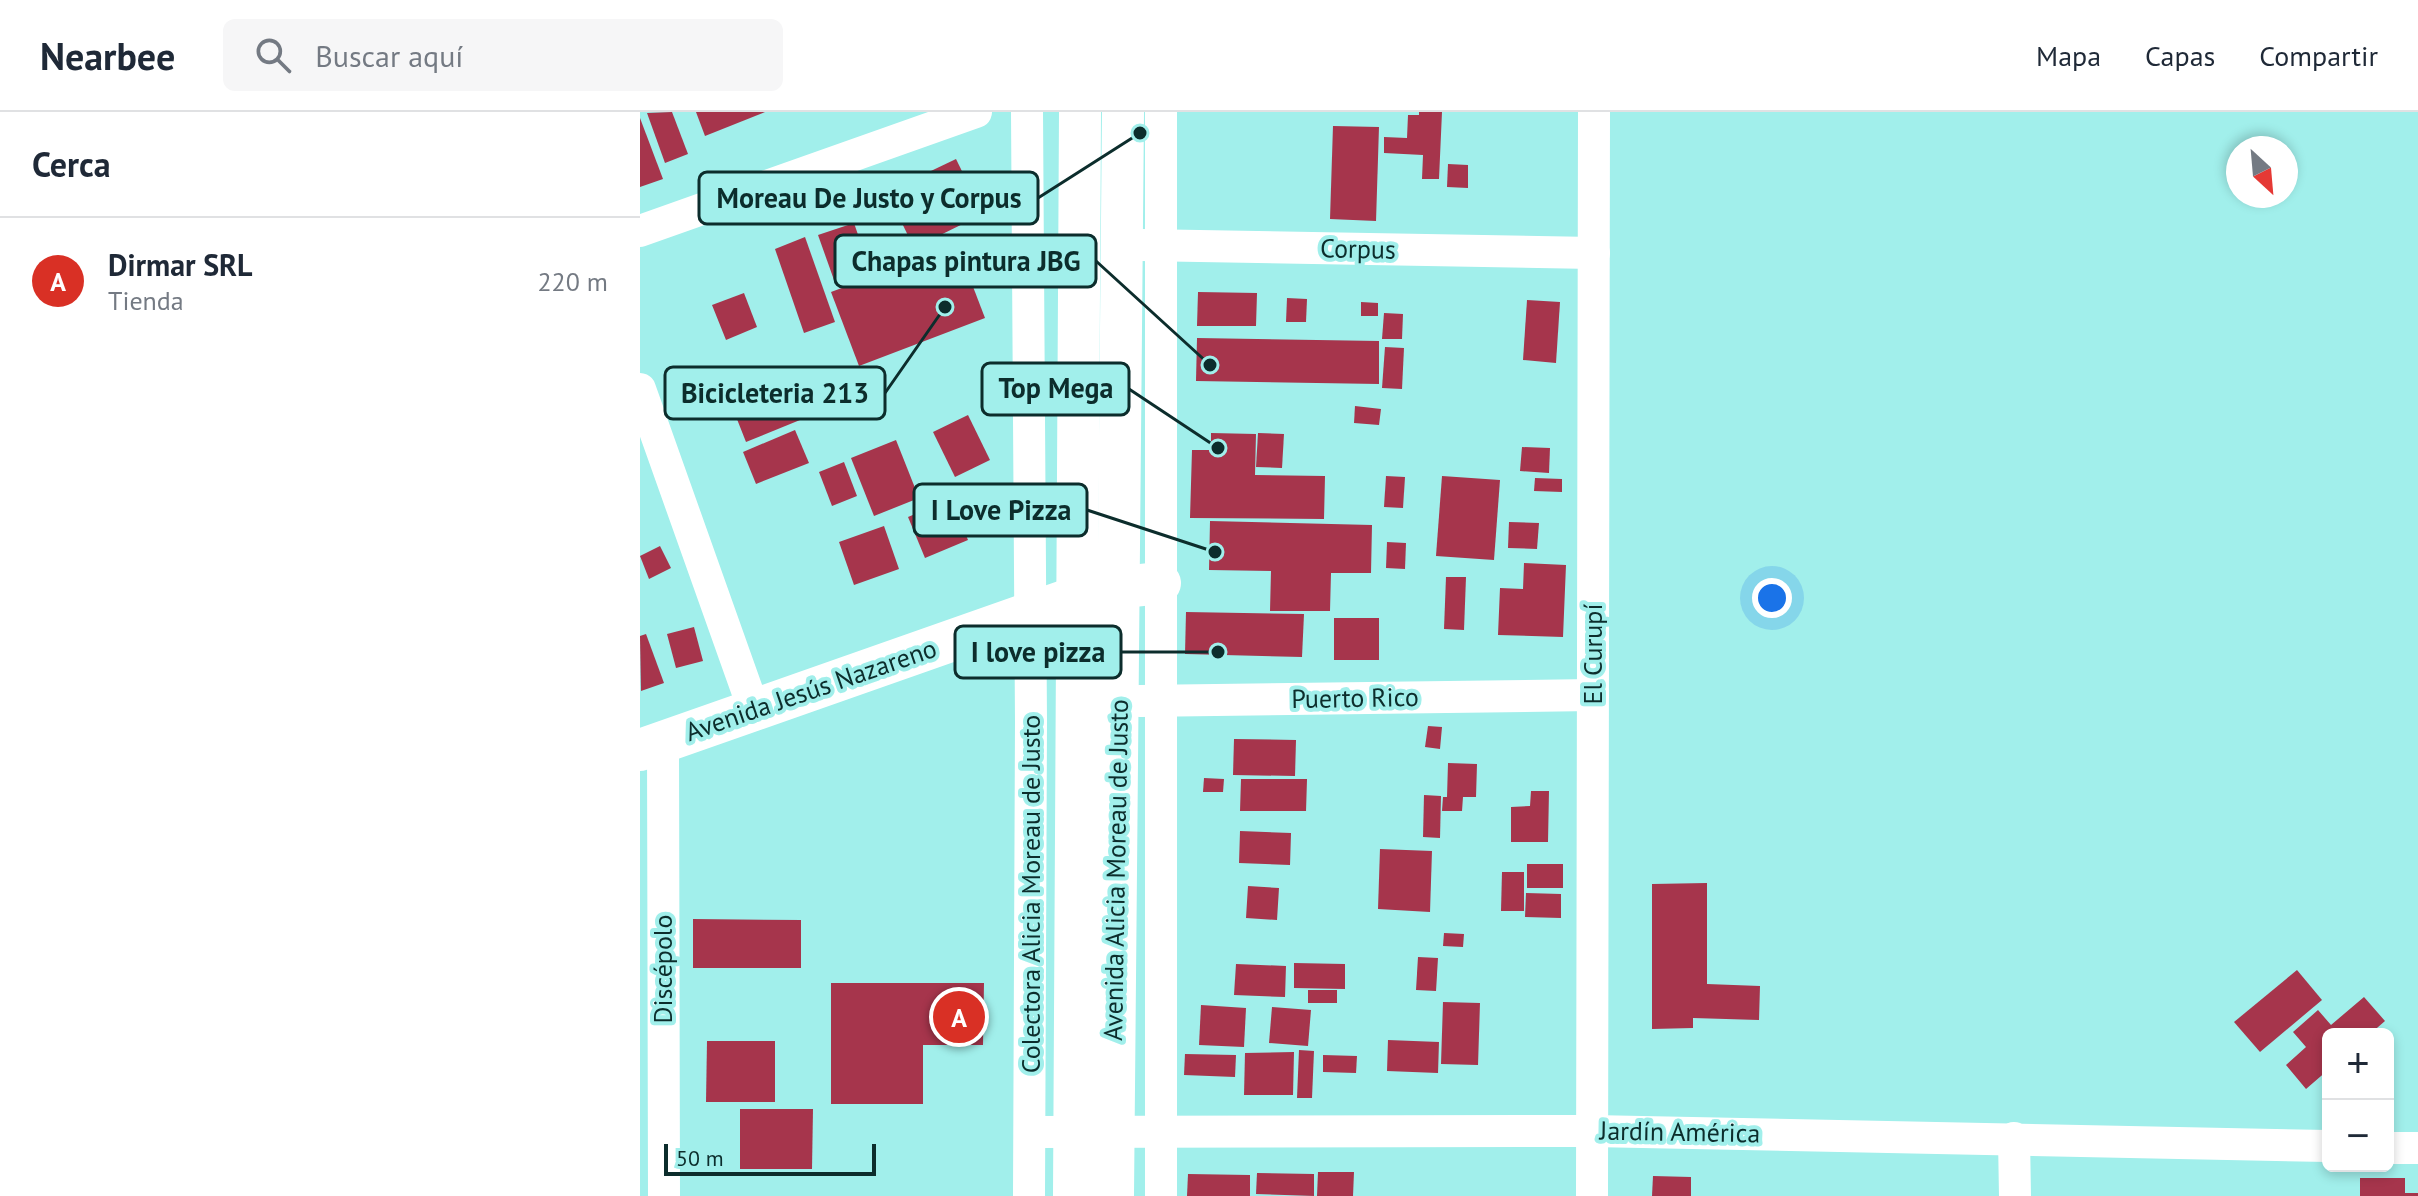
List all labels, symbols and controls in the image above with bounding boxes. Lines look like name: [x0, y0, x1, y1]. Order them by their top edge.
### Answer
search box: [223, 19, 783, 91]
text: Nearbee: [40, 31, 175, 80]
icon: search: [251, 33, 295, 77]
text: Buscar aquí: [315, 36, 463, 75]
text: Mapa: [2036, 37, 2101, 74]
text: Capas: [2145, 37, 2215, 74]
text: Compartir: [2259, 37, 2378, 74]
north arrow: [2226, 136, 2298, 208]
text: Cerca: [32, 142, 111, 186]
callout: Moreau De Justo y Corpus: [699, 172, 1038, 224]
text: Moreau De Justo y Corpus: [717, 179, 1022, 216]
street label: Corpus: [1320, 231, 1396, 266]
callout: Chapas pintura JBG: [835, 235, 1096, 287]
text: Chapas pintura JBG: [851, 242, 1081, 279]
text: Dirmar SRL: [108, 245, 253, 284]
text: A: [50, 265, 66, 298]
text: 220 m: [537, 265, 608, 298]
text: Tienda: [108, 284, 184, 317]
callout: Top Mega: [982, 363, 1129, 415]
callout: Bicicleteria 213: [665, 367, 885, 419]
text: Top Mega: [999, 369, 1113, 406]
text: Bicicleteria 213: [681, 374, 869, 411]
callout: I Love Pizza: [914, 484, 1087, 536]
text: I Love Pizza: [931, 491, 1071, 528]
your location: [1752, 578, 1792, 618]
street label: El Curupí: [1576, 604, 1609, 704]
callout: I love pizza: [955, 626, 1121, 678]
street label: Avenida Jesús Nazareno: [681, 631, 941, 748]
text: I love pizza: [971, 633, 1105, 670]
street label: Puerto Rico: [1291, 680, 1419, 715]
street label: Avenida Alicia Moreau de Justo: [1096, 699, 1135, 1041]
street label: Colectora Alicia Moreau de Justo: [1014, 715, 1047, 1073]
street label: Discépolo: [646, 915, 679, 1023]
pin: A: [933, 987, 985, 1047]
map controls: [2322, 1028, 2394, 1172]
button: +: [2322, 1028, 2394, 1100]
button: −: [2322, 1100, 2394, 1172]
street label: Jardín América: [1598, 1114, 1761, 1149]
scale bar: [664, 1140, 876, 1176]
text: 50 m: [676, 1144, 724, 1172]

